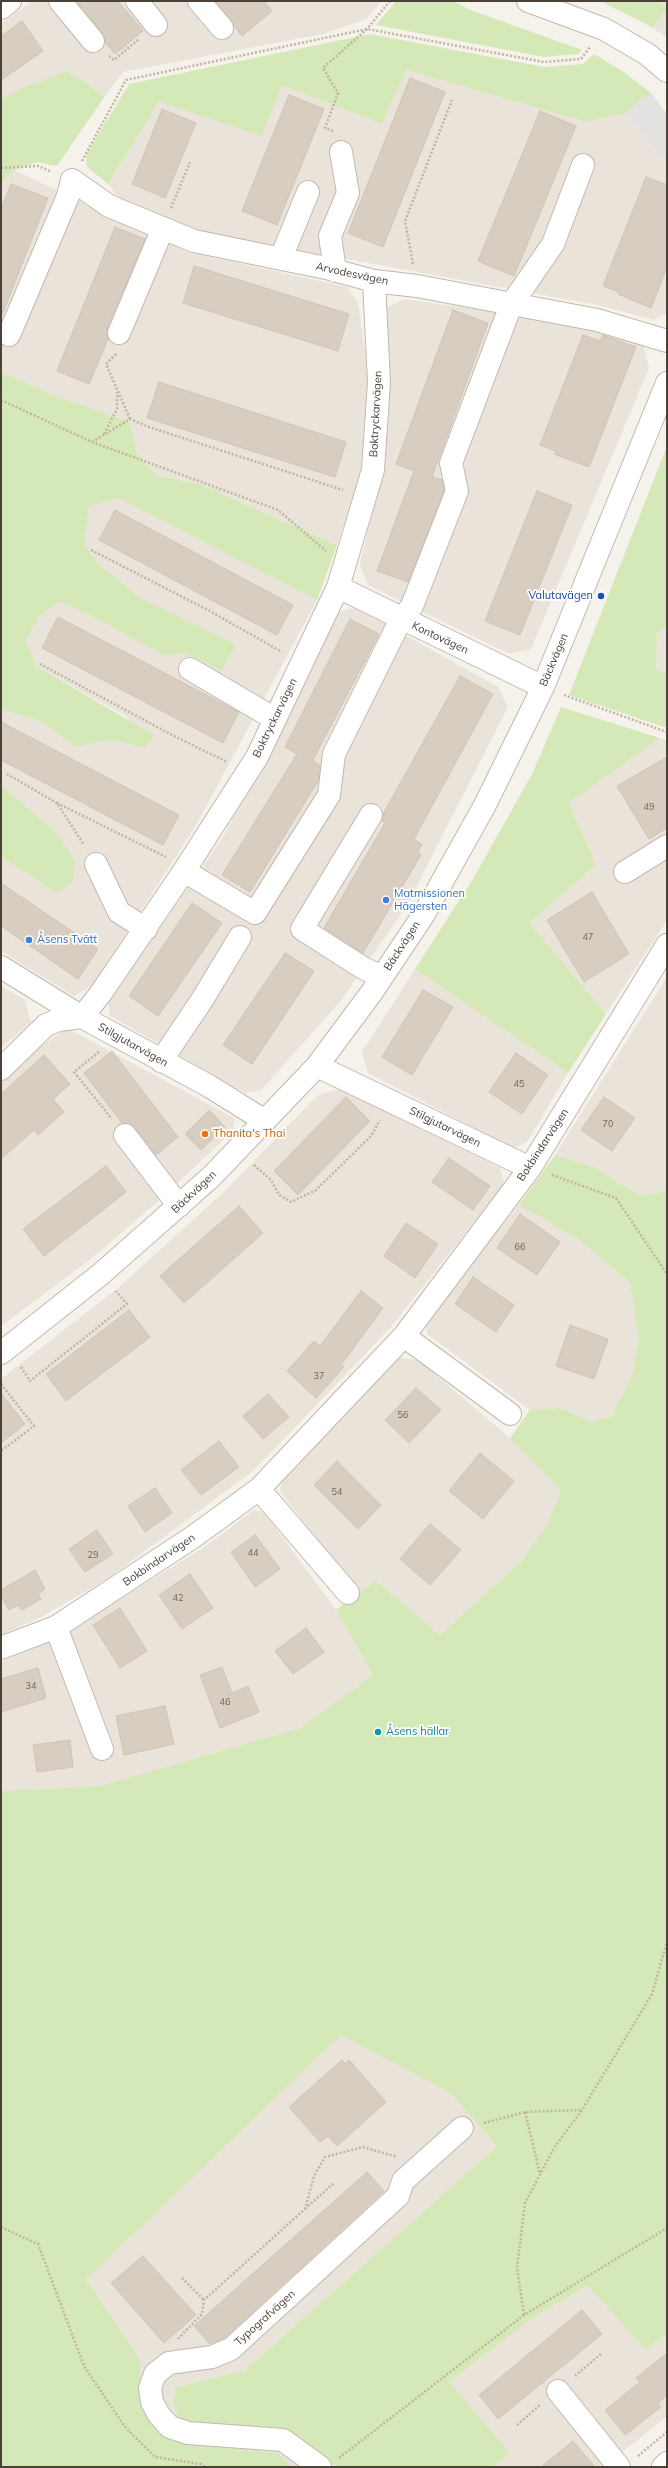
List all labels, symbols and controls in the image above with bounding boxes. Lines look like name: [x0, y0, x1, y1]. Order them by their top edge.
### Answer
street label: Arvodesvägen: [314, 260, 390, 288]
street label: Boktryckarvägen: [367, 370, 385, 458]
place label: Valutavägen: [528, 589, 593, 603]
marker: Valutavägen: [596, 591, 606, 601]
street label: Kontovägen: [410, 619, 470, 657]
street label: Bäckvägen: [537, 631, 571, 689]
street label: Boktryckarvägen: [250, 676, 300, 760]
house number: 49: [644, 802, 654, 812]
place label: Matmissionen Hägersten: [394, 887, 465, 913]
marker: Matmissionen Hägersten: [381, 895, 391, 905]
street label: Bäckvägen: [381, 919, 423, 973]
house number: 47: [583, 932, 593, 942]
place label: Åsens Tvätt: [37, 933, 97, 947]
marker: Åsens Tvätt: [24, 935, 34, 945]
street label: Stilgjutarvägen: [96, 1020, 170, 1070]
house number: 45: [514, 1079, 524, 1089]
street label: Stilgjutarvägen: [407, 1104, 483, 1150]
street label: Bokbindarvägen: [515, 1106, 571, 1184]
house number: 70: [603, 1119, 613, 1129]
place label: Thanita's Thai: [213, 1127, 285, 1141]
marker: Thanita's Thai: [200, 1129, 210, 1139]
street label: Bäckvägen: [169, 1168, 219, 1216]
house number: 66: [515, 1242, 525, 1252]
house number: 37: [314, 1371, 324, 1381]
house number: 56: [398, 1410, 408, 1420]
house number: 54: [332, 1487, 342, 1497]
street label: Bokbindarvägen: [120, 1531, 198, 1589]
house number: 44: [248, 1548, 258, 1558]
house number: 29: [88, 1550, 98, 1560]
house number: 42: [173, 1593, 183, 1603]
house number: 34: [26, 1681, 36, 1691]
house number: 46: [220, 1697, 230, 1707]
place label: Åsens hällar: [386, 1725, 449, 1739]
marker: Åsens hällar: [373, 1727, 383, 1737]
street label: Typografvägen: [232, 2287, 298, 2349]

